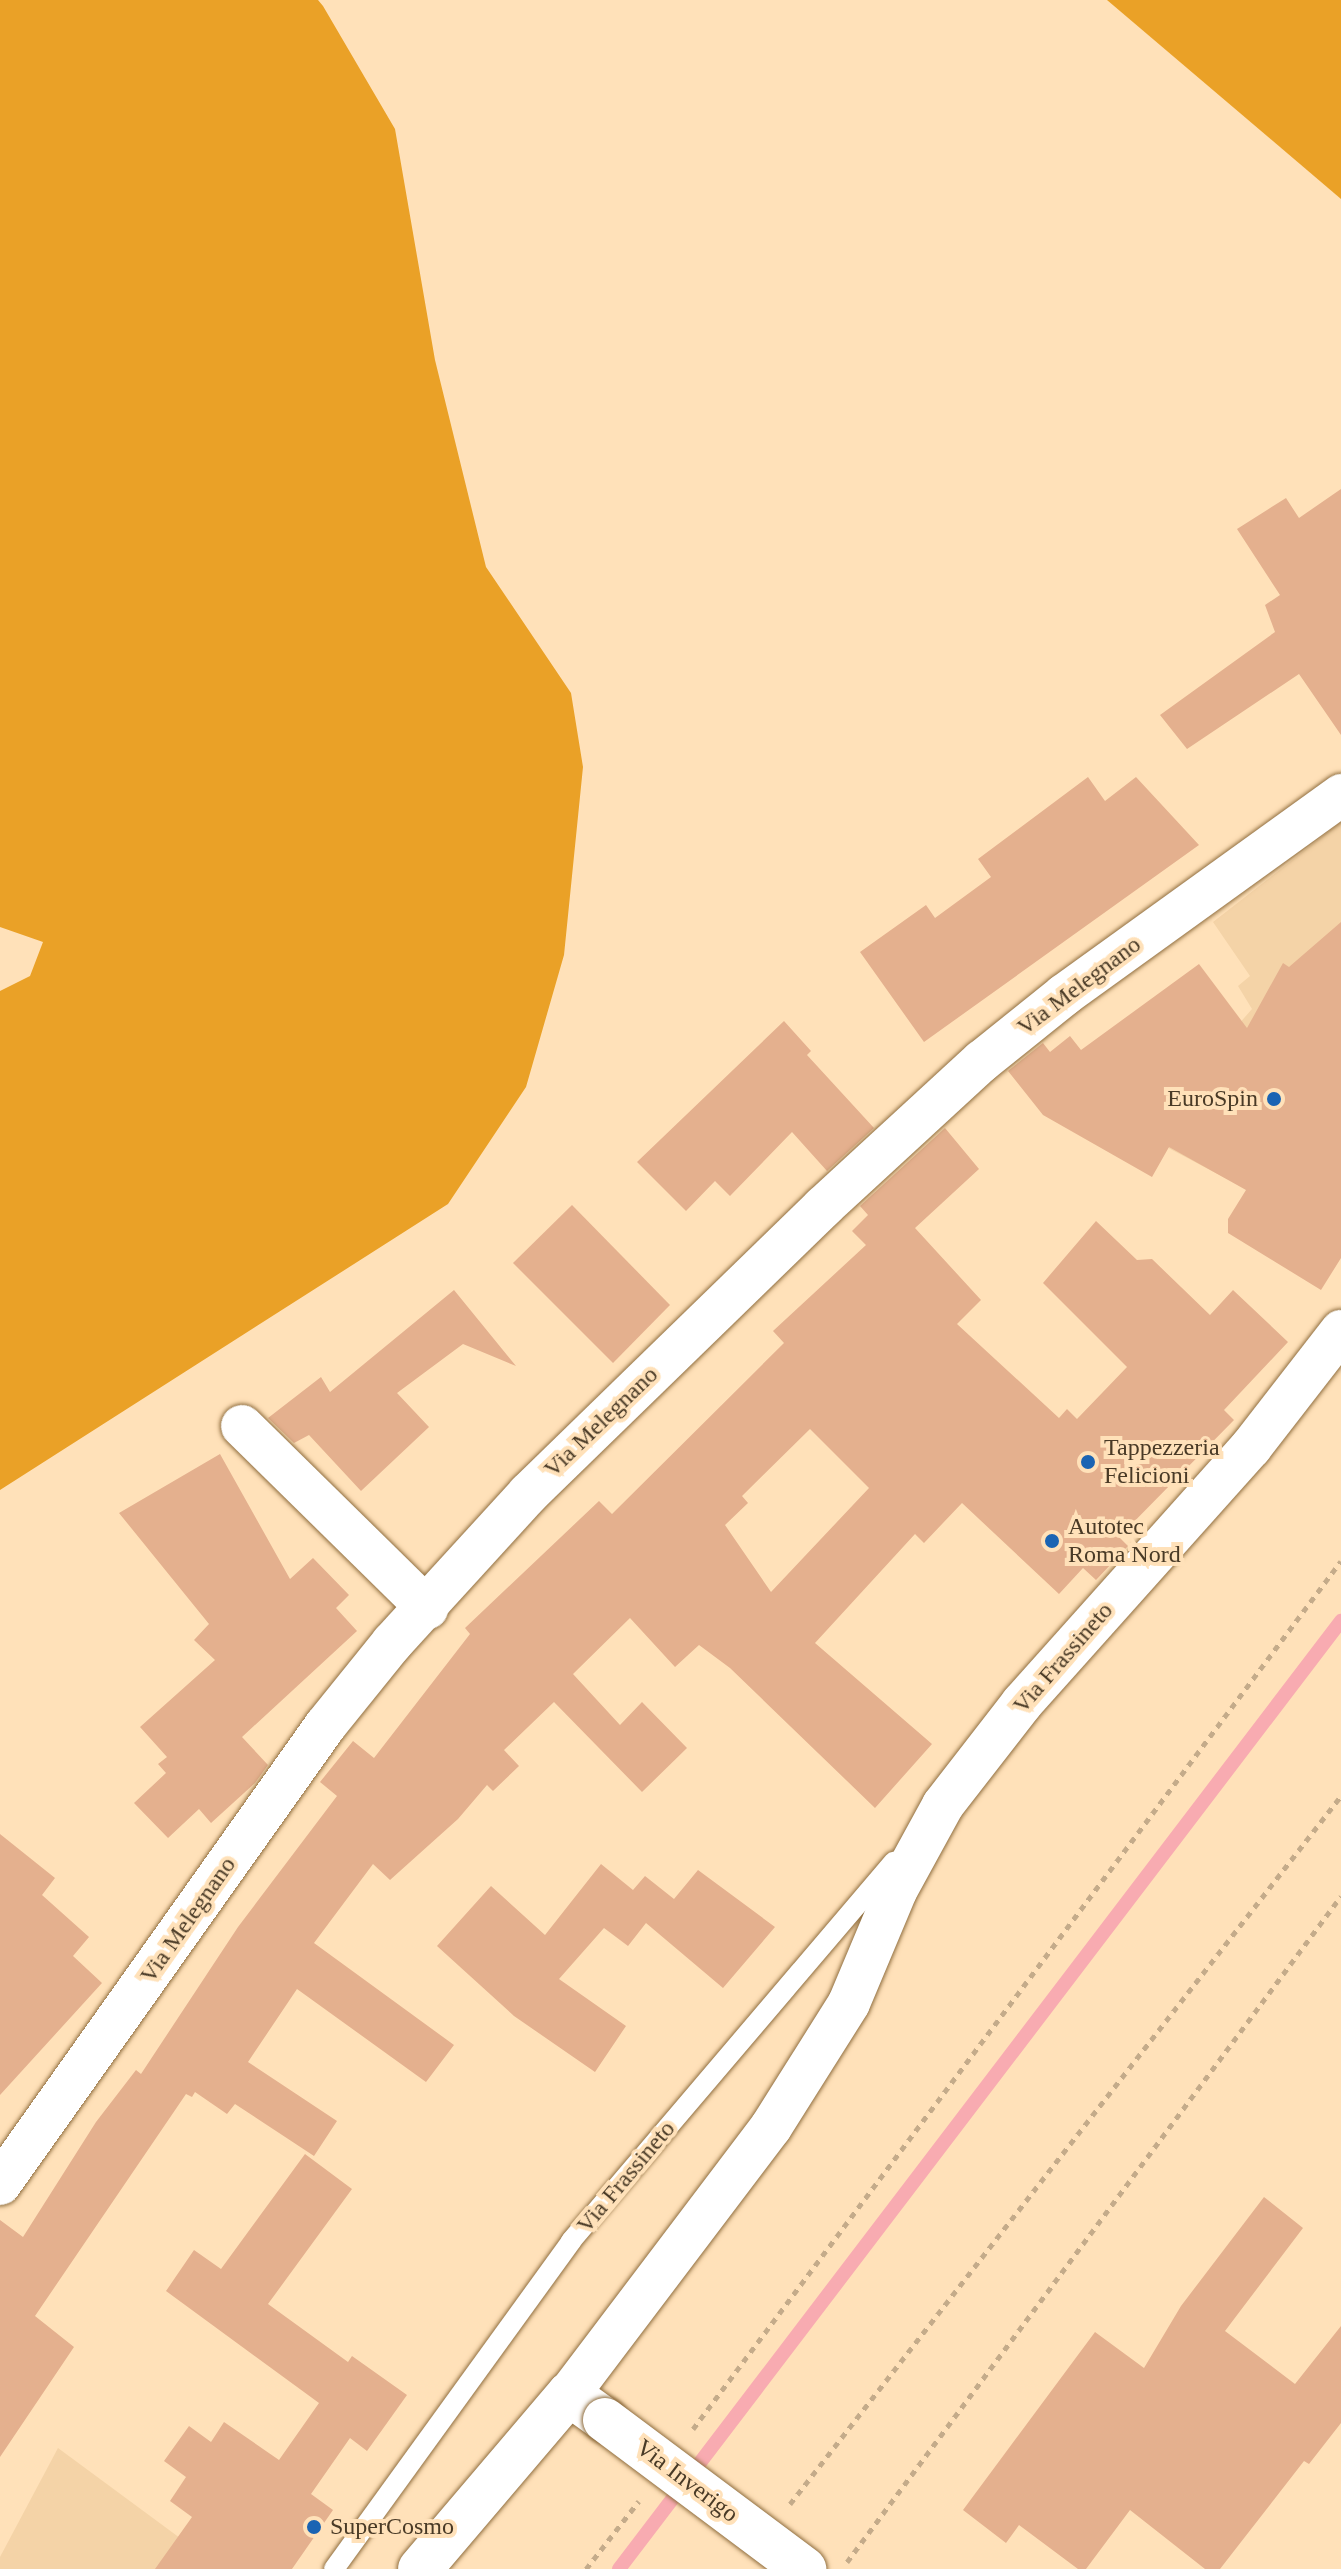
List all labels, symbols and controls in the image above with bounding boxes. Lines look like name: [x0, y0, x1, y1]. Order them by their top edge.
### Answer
street label: Via Melegnano: [1012, 930, 1146, 1042]
place label: EuroSpin: [1167, 1085, 1258, 1113]
marker: EuroSpin: [1265, 1090, 1283, 1108]
street label: Via Melegnano: [538, 1361, 664, 1483]
place label: Tappezzeria Felicioni: [1104, 1434, 1220, 1490]
marker: Tappezzeria Felicioni: [1079, 1453, 1097, 1471]
place label: Autotec Roma Nord: [1068, 1513, 1181, 1569]
marker: Autotec Roma Nord: [1043, 1532, 1061, 1550]
street label: Via Frassineto: [1007, 1597, 1119, 1719]
street label: Via Melegnano: [134, 1851, 242, 1989]
street label: Via Frassineto: [571, 2115, 681, 2239]
street label: Via Inverigo: [630, 2433, 744, 2529]
place label: SuperCosmo: [330, 2513, 454, 2541]
marker: SuperCosmo: [305, 2518, 323, 2536]

